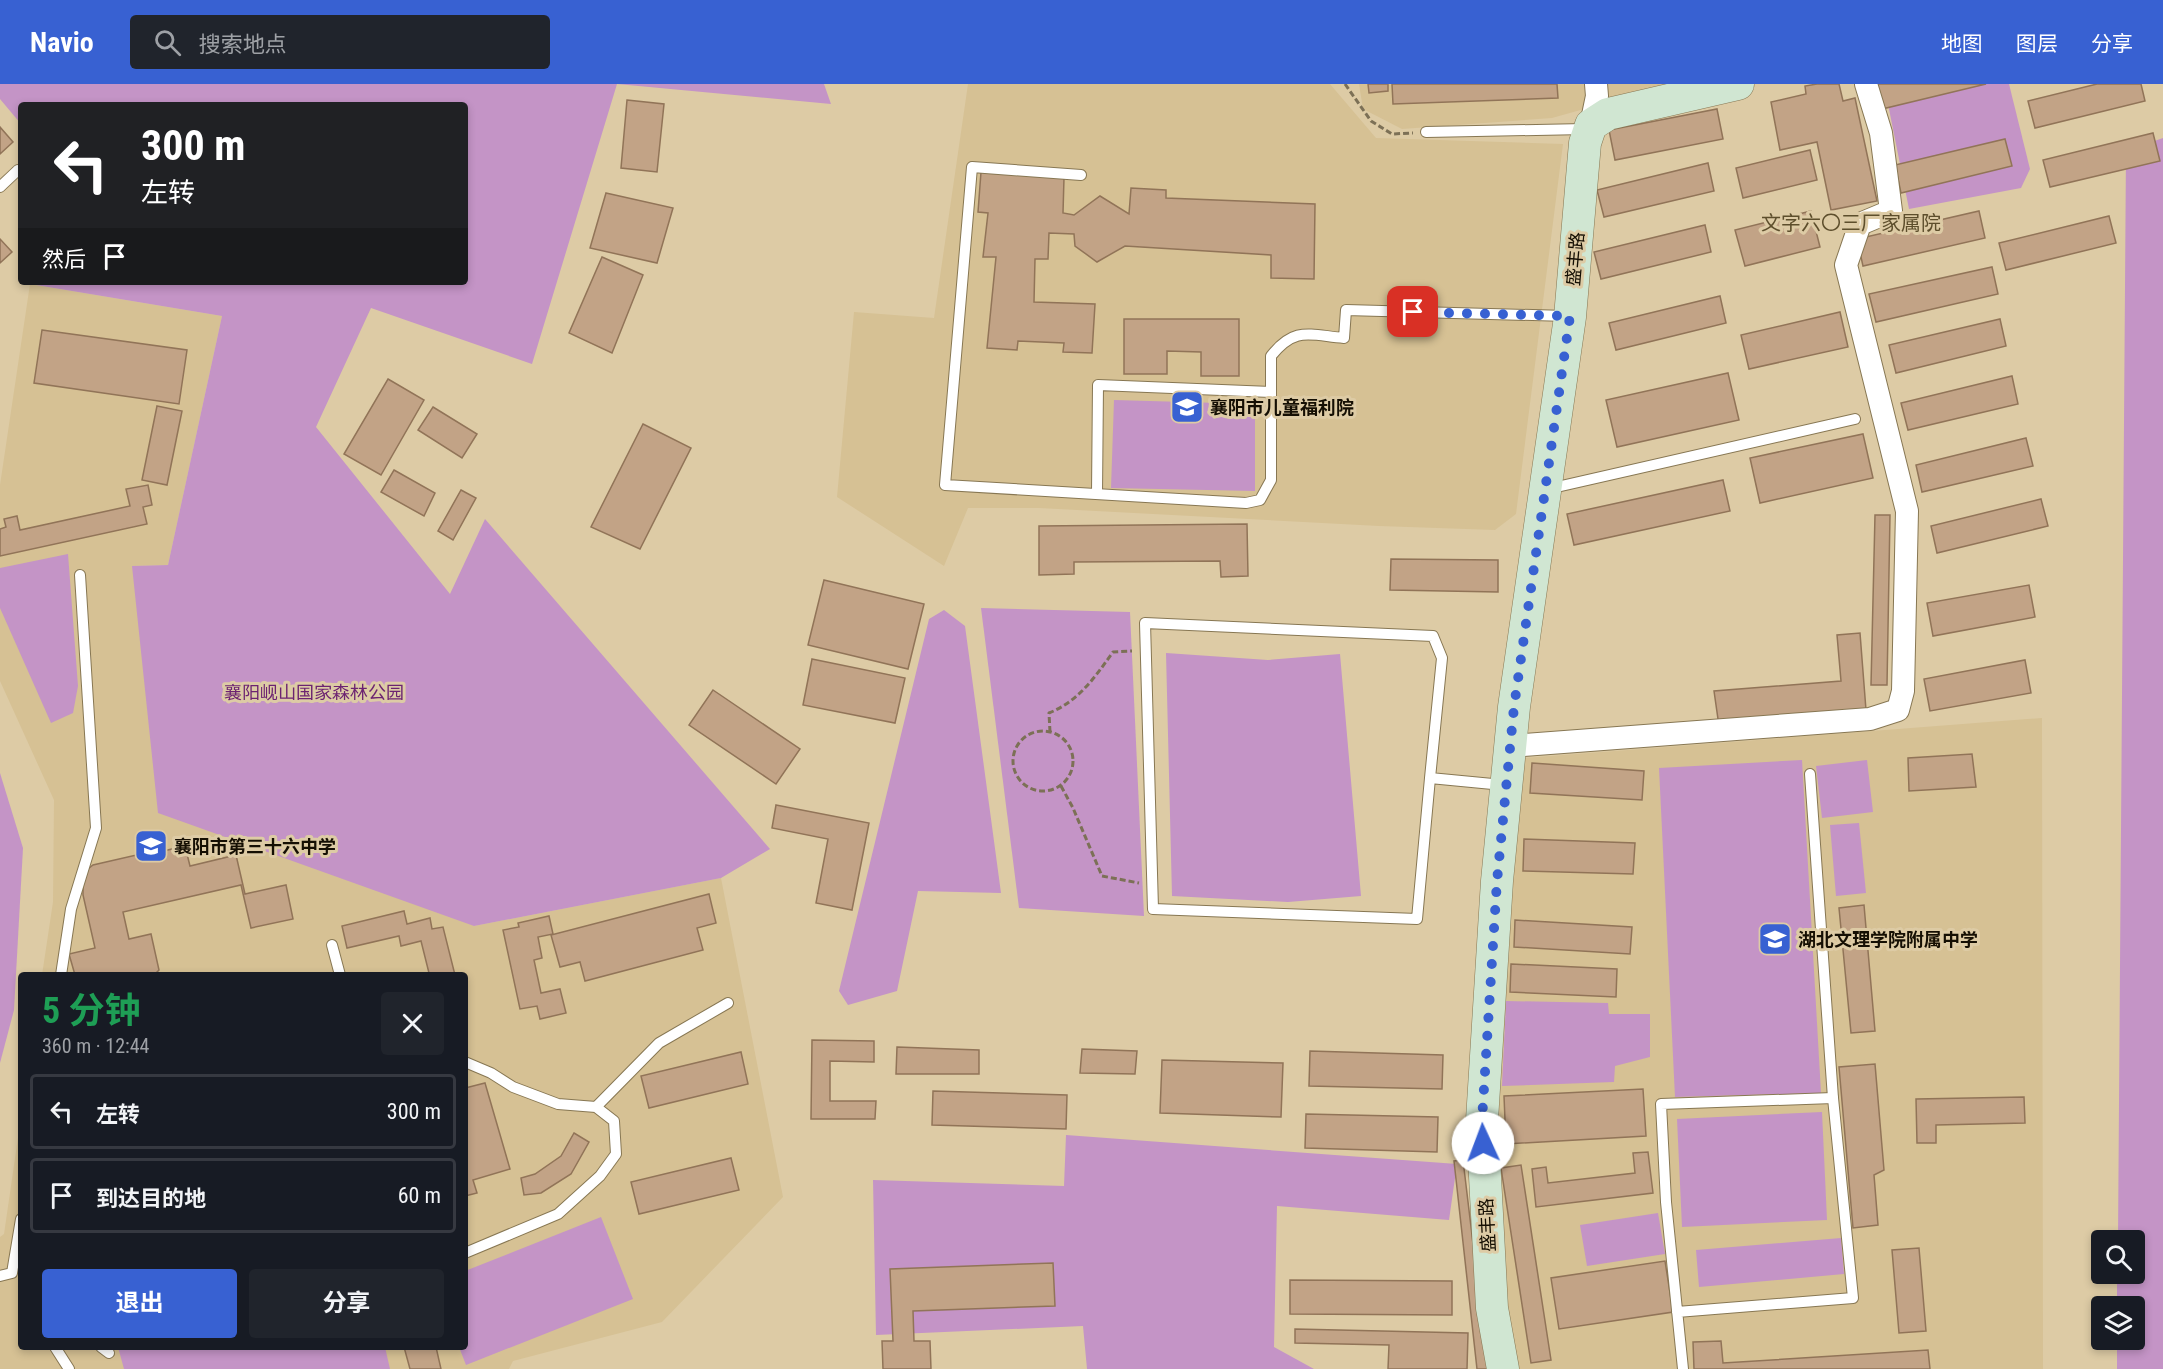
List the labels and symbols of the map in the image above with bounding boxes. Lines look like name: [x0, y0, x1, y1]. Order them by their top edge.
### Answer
district label: 文字六〇三厂家属院: [1761, 211, 1941, 235]
street label: 盛丰路: [1562, 231, 1588, 287]
pin: [1387, 286, 1438, 337]
school or university icon: 襄阳市儿童福利院: [1169, 389, 1205, 425]
place label: 襄阳市儿童福利院: [1210, 397, 1354, 418]
park label: 襄阳岘山国家森林公园: [224, 682, 404, 703]
school or university icon: 襄阳市第三十六中学: [133, 828, 169, 864]
place label: 襄阳市第三十六中学: [174, 836, 336, 857]
school or university icon: 湖北文理学院附属中学: [1757, 921, 1793, 957]
place label: 湖北文理学院附属中学: [1798, 929, 1978, 950]
position arrow: [1451, 1111, 1515, 1175]
street label: 盛丰路: [1475, 1197, 1499, 1253]

